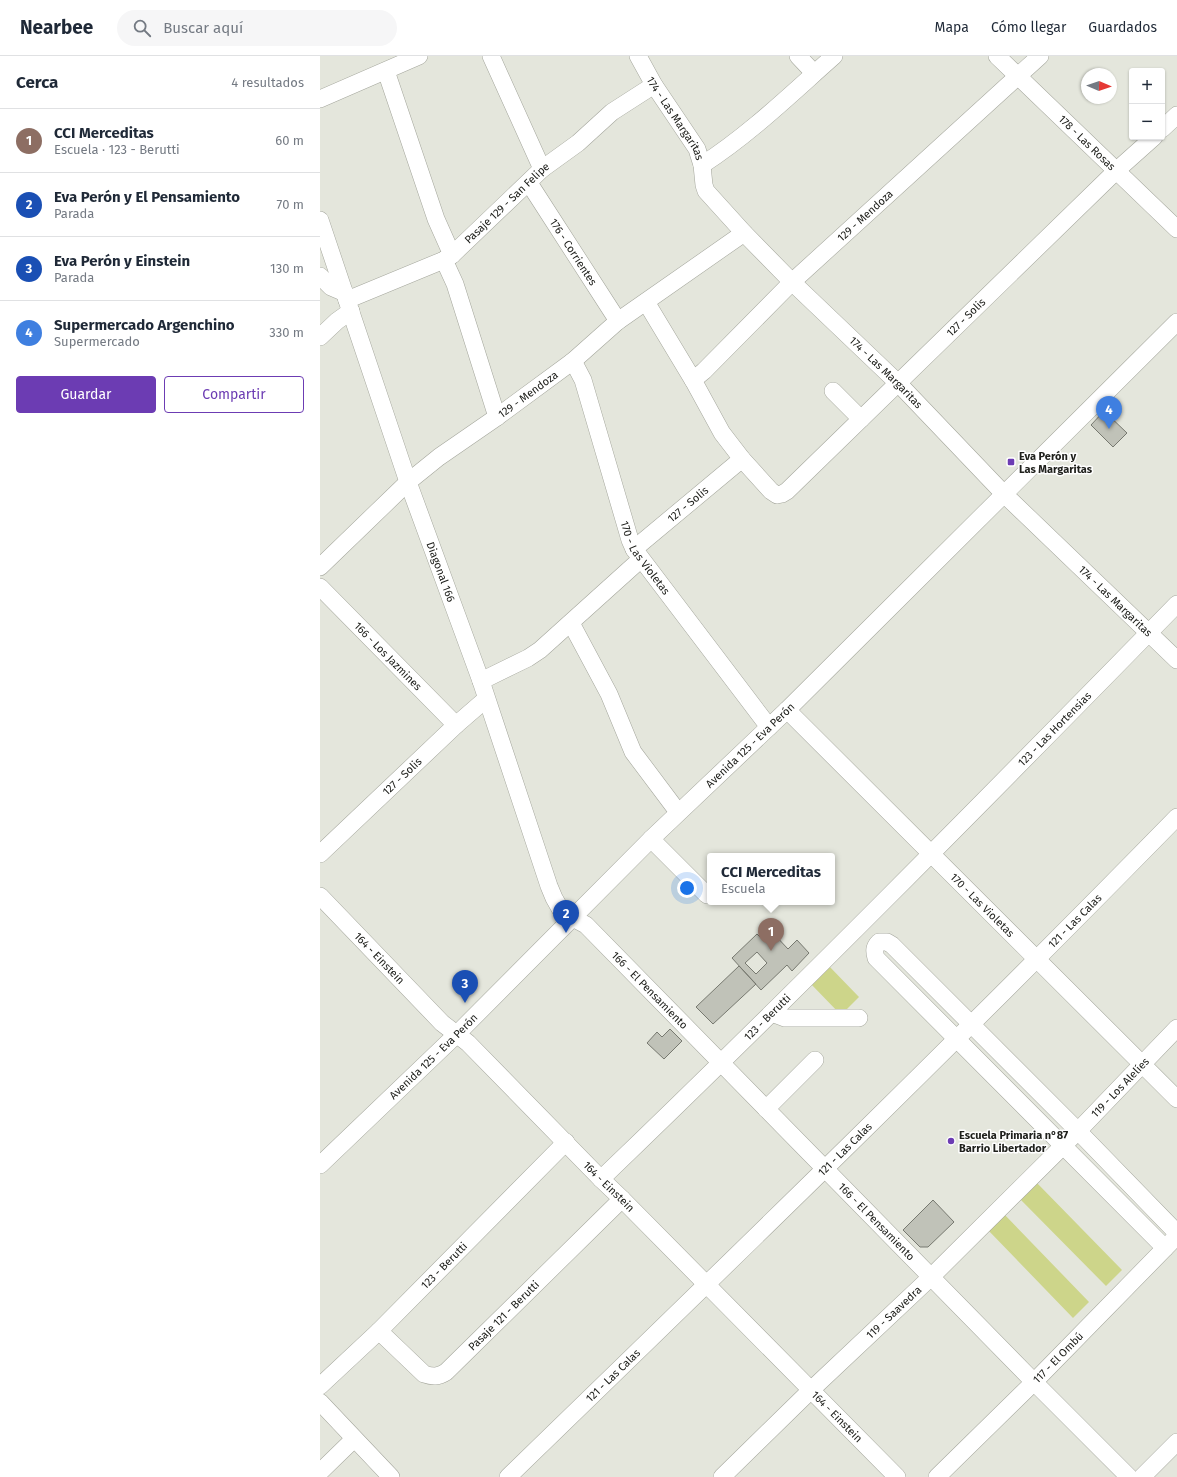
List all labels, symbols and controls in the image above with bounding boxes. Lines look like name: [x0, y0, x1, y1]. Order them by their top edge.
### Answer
search box: [117, 10, 397, 46]
text: Nearbee: [20, 16, 93, 39]
icon: search: [131, 17, 153, 39]
text: Buscar aquí: [163, 19, 243, 37]
text: Mapa: [935, 19, 969, 36]
text: Cómo llegar: [991, 19, 1066, 36]
text: Guardados: [1088, 19, 1157, 36]
north arrow: [1081, 68, 1117, 104]
map controls: [1129, 68, 1165, 140]
button: +: [1129, 68, 1165, 104]
text: Cerca: [16, 72, 58, 93]
street label: 174 - Las Margaritas: [644, 74, 707, 162]
text: 4 resultados: [231, 75, 304, 90]
button: −: [1129, 104, 1165, 140]
street label: 178 - Las Rosas: [1056, 112, 1118, 173]
text: CCI Merceditas: [54, 124, 154, 142]
text: 1: [26, 133, 32, 148]
text: 60 m: [275, 133, 304, 148]
text: Escuela · 123 - Berutti: [54, 142, 180, 157]
street label: Pasaje 129 - San Felipe: [462, 160, 552, 246]
street label: 129 - Mendoza: [834, 187, 895, 244]
text: Eva Perón y El Pensamiento: [54, 188, 240, 206]
text: 2: [26, 197, 32, 212]
text: 70 m: [277, 197, 304, 212]
text: Parada: [54, 206, 94, 221]
street label: 176 - Corrientes: [547, 216, 600, 288]
text: Eva Perón y Einstein: [54, 252, 190, 270]
text: 3: [26, 261, 32, 276]
text: 130 m: [270, 261, 304, 276]
text: Parada: [54, 270, 94, 285]
street label: 127 - Solis: [944, 295, 988, 339]
text: Supermercado Argenchino: [54, 316, 235, 334]
text: 4: [25, 325, 33, 340]
text: 330 m: [269, 325, 304, 340]
text: Supermercado: [54, 334, 140, 349]
street label: 174 - Las Margaritas: [847, 334, 925, 411]
street label: 129 - Mendoza: [496, 368, 560, 420]
button: Guardar: [16, 376, 156, 413]
button: Compartir: [164, 376, 304, 413]
pin: 4: [1096, 396, 1122, 429]
place label: Eva Perón y Las Margaritas: [1019, 450, 1093, 476]
marker: Eva Perón y Las Margaritas: [1006, 457, 1016, 467]
street label: 127 - Solis: [665, 483, 711, 525]
street label: 170 - Las Violetas: [618, 519, 673, 597]
street label: Diagonal 166: [424, 540, 458, 604]
street label: 174 - Las Margaritas: [1076, 563, 1155, 639]
street label: 166 - Los Jazmines: [352, 619, 425, 693]
street label: 123 - Las Hortensias: [1015, 689, 1094, 769]
street label: Avenida 125 - Eva Perón: [703, 700, 797, 790]
street label: 127 - Solis: [380, 755, 424, 798]
popup: [707, 853, 835, 905]
text: CCI Merceditas: [721, 863, 821, 881]
street label: 170 - Las Violetas: [948, 870, 1017, 940]
your location: [677, 878, 697, 898]
text: Escuela: [721, 881, 766, 896]
street label: 121 - Las Calas: [1045, 891, 1104, 950]
pin: 2: [553, 900, 579, 933]
pin: 1: [758, 918, 784, 951]
street label: 164 - Einstein: [352, 929, 407, 987]
street label: 166 - El Pensamiento: [609, 949, 691, 1032]
pin: 3: [452, 970, 478, 1003]
street label: 123 - Berutti: [741, 991, 793, 1043]
street label: Avenida 125 - Eva Perón: [387, 1011, 480, 1102]
street label: 119 - Los Alelíes: [1088, 1055, 1152, 1120]
street label: 121 - Las Calas: [815, 1120, 874, 1178]
place label: Escuela Primaria n°87 Barrio Libertador: [959, 1129, 1068, 1155]
marker: Escuela Primaria n°87 Barrio Libertador: [946, 1136, 956, 1146]
street label: 164 - Einstein: [581, 1158, 637, 1214]
street label: 166 - El Pensamiento: [836, 1180, 918, 1263]
street label: 123 - Berutti: [418, 1239, 470, 1291]
street label: Pasaje 121 - Berutti: [465, 1278, 542, 1353]
street label: 119 - Saavedra: [863, 1283, 924, 1341]
street label: 117 - El Ombú: [1030, 1329, 1086, 1386]
street label: 121 - Las Calas: [583, 1346, 643, 1405]
street label: 164 - Einstein: [809, 1388, 865, 1445]

